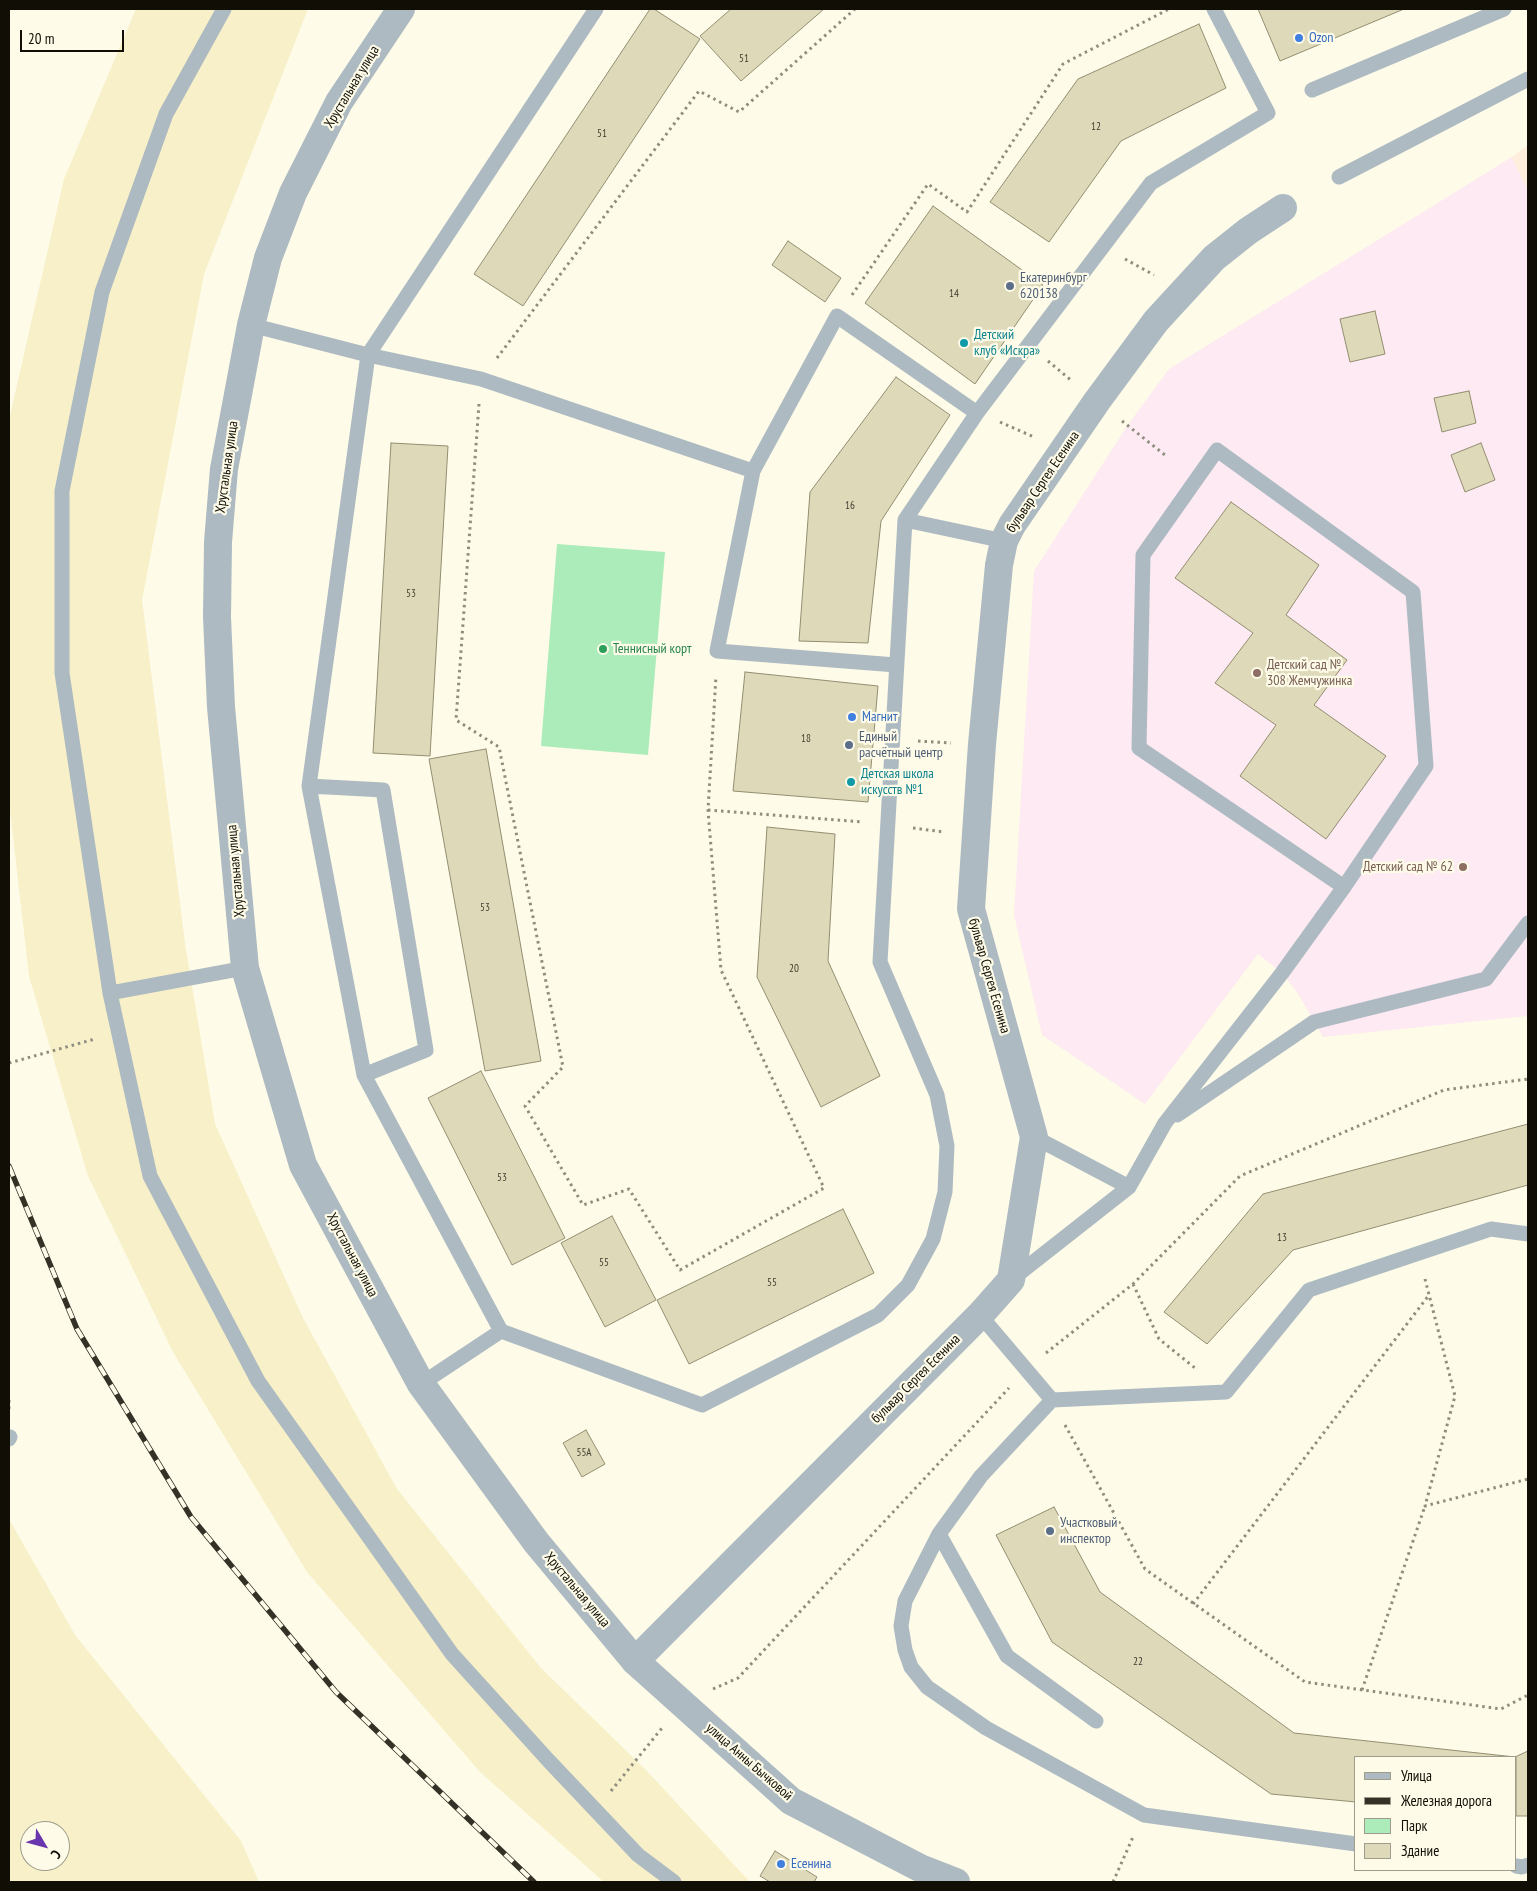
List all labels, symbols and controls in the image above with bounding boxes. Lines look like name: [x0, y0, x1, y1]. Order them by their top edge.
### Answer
scale bar: [22, 20, 126, 52]
text: 20 m: [28, 29, 54, 48]
place label: Ozon: [1309, 30, 1334, 46]
marker: Ozon: [1293, 32, 1305, 44]
street label: Хрустальная улица: [321, 43, 383, 131]
house number: 51: [739, 52, 749, 66]
house number: 12: [1091, 120, 1101, 134]
house number: 51: [597, 127, 607, 141]
place label: Екатеринбург 620138: [1020, 270, 1087, 302]
marker: Екатеринбург 620138: [1004, 280, 1016, 292]
house number: 14: [949, 287, 959, 301]
place label: Детский клуб «Искра»: [974, 327, 1040, 360]
marker: Детский клуб «Искра»: [958, 337, 970, 349]
street label: Хрустальная улица: [212, 420, 242, 514]
street label: бульвар Сергея Есенина: [1003, 428, 1083, 536]
house number: 16: [845, 499, 855, 513]
house number: 53: [406, 587, 416, 601]
place label: Теннисный корт: [613, 641, 691, 657]
marker: Теннисный корт: [597, 643, 609, 655]
place label: Детский сад № 308 Жемчужинка: [1267, 657, 1352, 690]
marker: Детский сад № 308 Жемчужинка: [1251, 667, 1263, 679]
place label: Магнит: [862, 709, 897, 725]
marker: Магнит: [846, 711, 858, 723]
place label: Единый расчётный центр: [859, 729, 943, 762]
house number: 18: [801, 732, 811, 746]
marker: Единый расчётный центр: [843, 739, 855, 751]
place label: Детская школа искусств №1: [861, 766, 934, 799]
marker: Детская школа искусств №1: [845, 776, 857, 788]
street label: Хрустальная улица: [224, 824, 248, 918]
place label: Детский сад № 62: [1363, 859, 1453, 875]
marker: Детский сад № 62: [1457, 861, 1469, 873]
house number: 53: [480, 901, 490, 915]
street label: бульвар Сергея Есенина: [965, 917, 1013, 1035]
house number: 20: [789, 962, 799, 976]
house number: 53: [497, 1171, 507, 1185]
street label: Хрустальная улица: [323, 1210, 381, 1300]
house number: 13: [1277, 1231, 1287, 1245]
house number: 55: [599, 1256, 609, 1270]
house number: 55: [767, 1276, 777, 1290]
street label: бульвар Сергея Есенина: [868, 1331, 964, 1427]
house number: 55А: [576, 1446, 592, 1460]
place label: Участковый инспектор: [1060, 1515, 1117, 1548]
marker: Участковый инспектор: [1044, 1525, 1056, 1537]
street label: Хрустальная улица: [541, 1549, 613, 1631]
house number: 22: [1133, 1655, 1143, 1669]
street label: улица Анны Бычковой: [702, 1720, 796, 1804]
legend: [1354, 1756, 1517, 1871]
text: Улица: [1401, 1766, 1432, 1785]
text: Железная дорога: [1401, 1791, 1492, 1810]
text: Парк: [1401, 1816, 1427, 1835]
north arrow: [20, 1821, 70, 1871]
text: Здание: [1401, 1841, 1439, 1860]
text: С: [47, 1846, 65, 1862]
place label: Есенина: [791, 1856, 831, 1872]
marker: Есенина: [775, 1858, 787, 1870]

